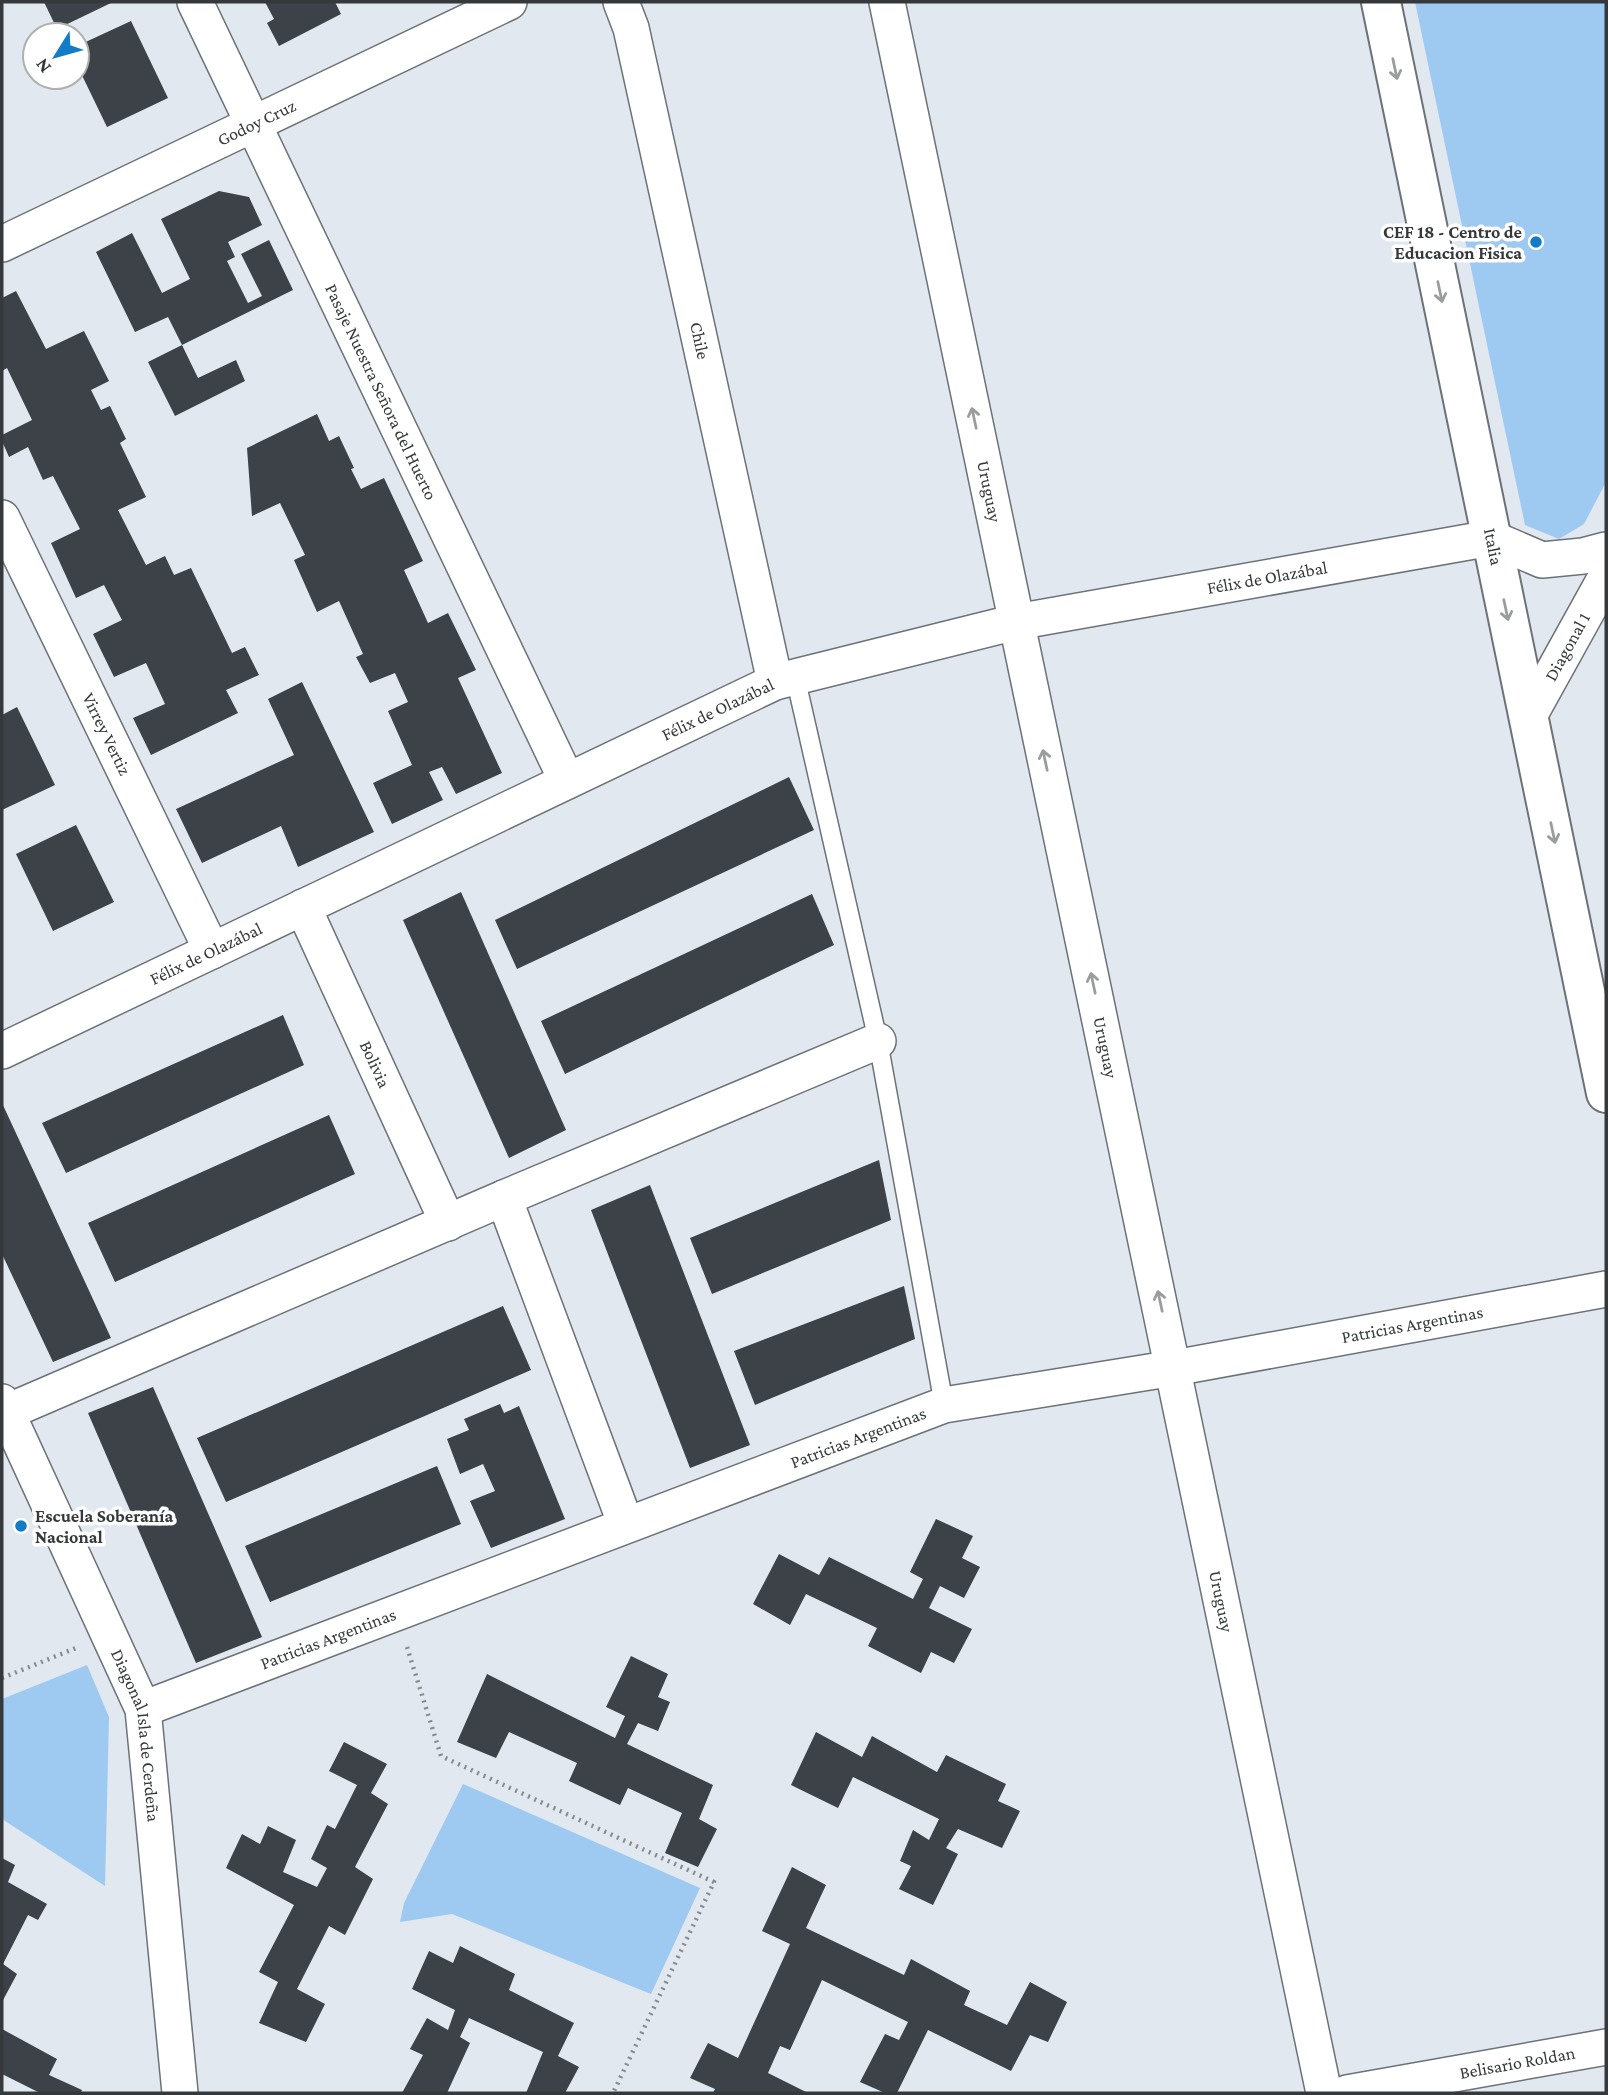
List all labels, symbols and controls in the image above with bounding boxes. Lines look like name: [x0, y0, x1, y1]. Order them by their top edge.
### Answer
north arrow: [21, 21, 91, 91]
text: N: [31, 54, 55, 77]
one-way arrow: [1388, 57, 1402, 80]
street label: Godoy Cruz: [214, 95, 299, 150]
place label: CEF 18 - Centro de Educacion Fisica: [1383, 222, 1522, 263]
marker: CEF 18 - Centro de Educacion Fisica: [1528, 234, 1544, 250]
one-way arrow: [1434, 280, 1448, 303]
street label: Pasaje Nuestra Señora del Huerto: [321, 281, 441, 503]
street label: Chile: [686, 320, 714, 361]
one-way arrow: [966, 407, 980, 430]
street label: Uruguay: [973, 459, 1006, 525]
street label: Italia: [1480, 526, 1507, 567]
street label: Félix de Olazábal: [1205, 557, 1329, 598]
one-way arrow: [1500, 598, 1514, 621]
street label: Diagonal 1: [1540, 609, 1594, 684]
street label: Félix de Olazábal: [658, 674, 777, 745]
street label: Virrey Vertiz: [78, 690, 135, 779]
one-way arrow: [1038, 749, 1052, 772]
one-way arrow: [1547, 821, 1561, 844]
street label: Félix de Olazábal: [147, 918, 266, 989]
one-way arrow: [1085, 972, 1099, 995]
street label: Uruguay: [1089, 1015, 1122, 1081]
street label: Bolivia: [356, 1038, 395, 1091]
one-way arrow: [1153, 1290, 1167, 1313]
street label: Patricias Argentinas: [1340, 1302, 1485, 1347]
street label: Patricias Argentinas: [788, 1403, 929, 1472]
place label: Escuela Soberanía Nacional: [35, 1506, 173, 1547]
marker: Escuela Soberanía Nacional: [13, 1518, 29, 1534]
street label: Uruguay: [1205, 1569, 1238, 1635]
street label: Patricias Argentinas: [257, 1604, 399, 1674]
street label: Diagonal Isla de Cerdeña: [107, 1646, 164, 1823]
street label: Belisario Roldan: [1458, 2043, 1577, 2083]

